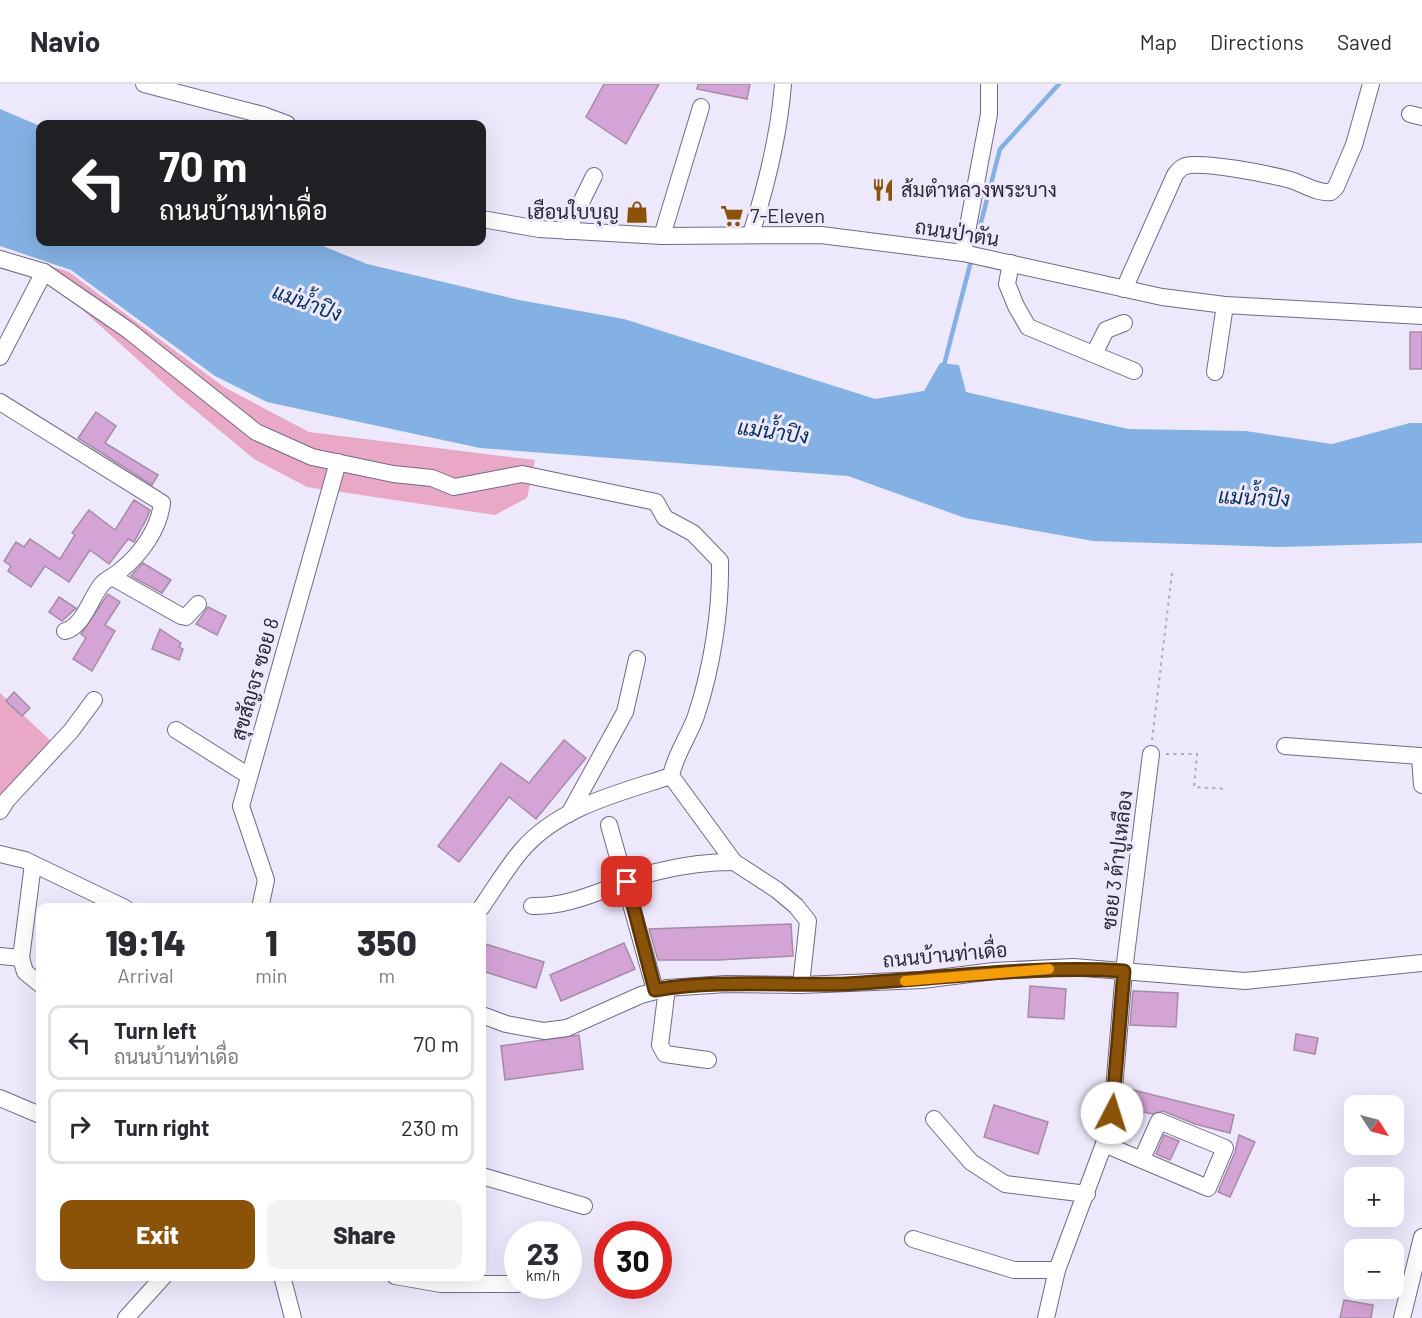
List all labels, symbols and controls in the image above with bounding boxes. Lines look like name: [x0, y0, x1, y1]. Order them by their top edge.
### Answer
text: Navio: [30, 24, 100, 58]
text: Map: [1140, 29, 1177, 54]
text: Directions: [1210, 29, 1304, 54]
text: Saved: [1337, 29, 1392, 54]
text: 70 m: [159, 140, 247, 190]
icon: left: [60, 144, 138, 222]
restaurant icon: ส้มตำหลวงพระบาง: [870, 177, 896, 203]
place label: ส้มตำหลวงพระบาง: [901, 177, 1057, 201]
text: ถนนบ้านท่าเดื่อ: [159, 193, 328, 225]
place label: เฮือนใบบุญ: [527, 198, 619, 226]
shop icon: เฮือนใบบุญ: [624, 199, 650, 225]
supermarket icon: 7-Eleven: [719, 203, 745, 229]
place label: 7-Eleven: [750, 203, 825, 227]
street label: ถนนป่าตัน: [913, 214, 1001, 250]
water label: แม่น้ำปิง: [269, 274, 347, 326]
water label: แม่น้ำปิง: [736, 409, 811, 448]
water label: แม่น้ำปิง: [1218, 478, 1291, 511]
street label: สุขสัญจร ซอย 8: [225, 615, 286, 744]
street label: ซอย 3 ต้าปูเหลือง: [1095, 789, 1140, 931]
pin: [601, 856, 652, 907]
icon: arrive: [610, 865, 643, 898]
text: 19:14: [105, 920, 186, 963]
text: 1: [265, 920, 278, 963]
text: 350: [357, 920, 417, 963]
street label: ถนนบ้านท่าเดื่อ: [881, 933, 1008, 971]
text: Arrival: [118, 963, 174, 987]
text: min: [255, 963, 288, 987]
text: m: [378, 963, 395, 987]
text: Turn left: [114, 1017, 197, 1043]
icon: left: [63, 1026, 96, 1059]
text: 70 m: [414, 1030, 459, 1056]
text: ถนนบ้านท่าเดื่อ: [114, 1044, 239, 1068]
position arrow: [1080, 1081, 1144, 1145]
north arrow: [1344, 1095, 1404, 1155]
map controls: [1344, 1095, 1404, 1299]
icon: right: [63, 1110, 96, 1143]
text: Turn right: [114, 1114, 209, 1140]
text: 230 m: [401, 1114, 459, 1140]
button: +: [1344, 1167, 1404, 1227]
button: Exit: [60, 1200, 255, 1269]
button: Share: [267, 1200, 462, 1269]
speed limit sign: 30: [594, 1221, 672, 1299]
text: 23: [527, 1235, 559, 1271]
button: −: [1344, 1239, 1404, 1299]
text: km/h: [526, 1266, 560, 1284]

